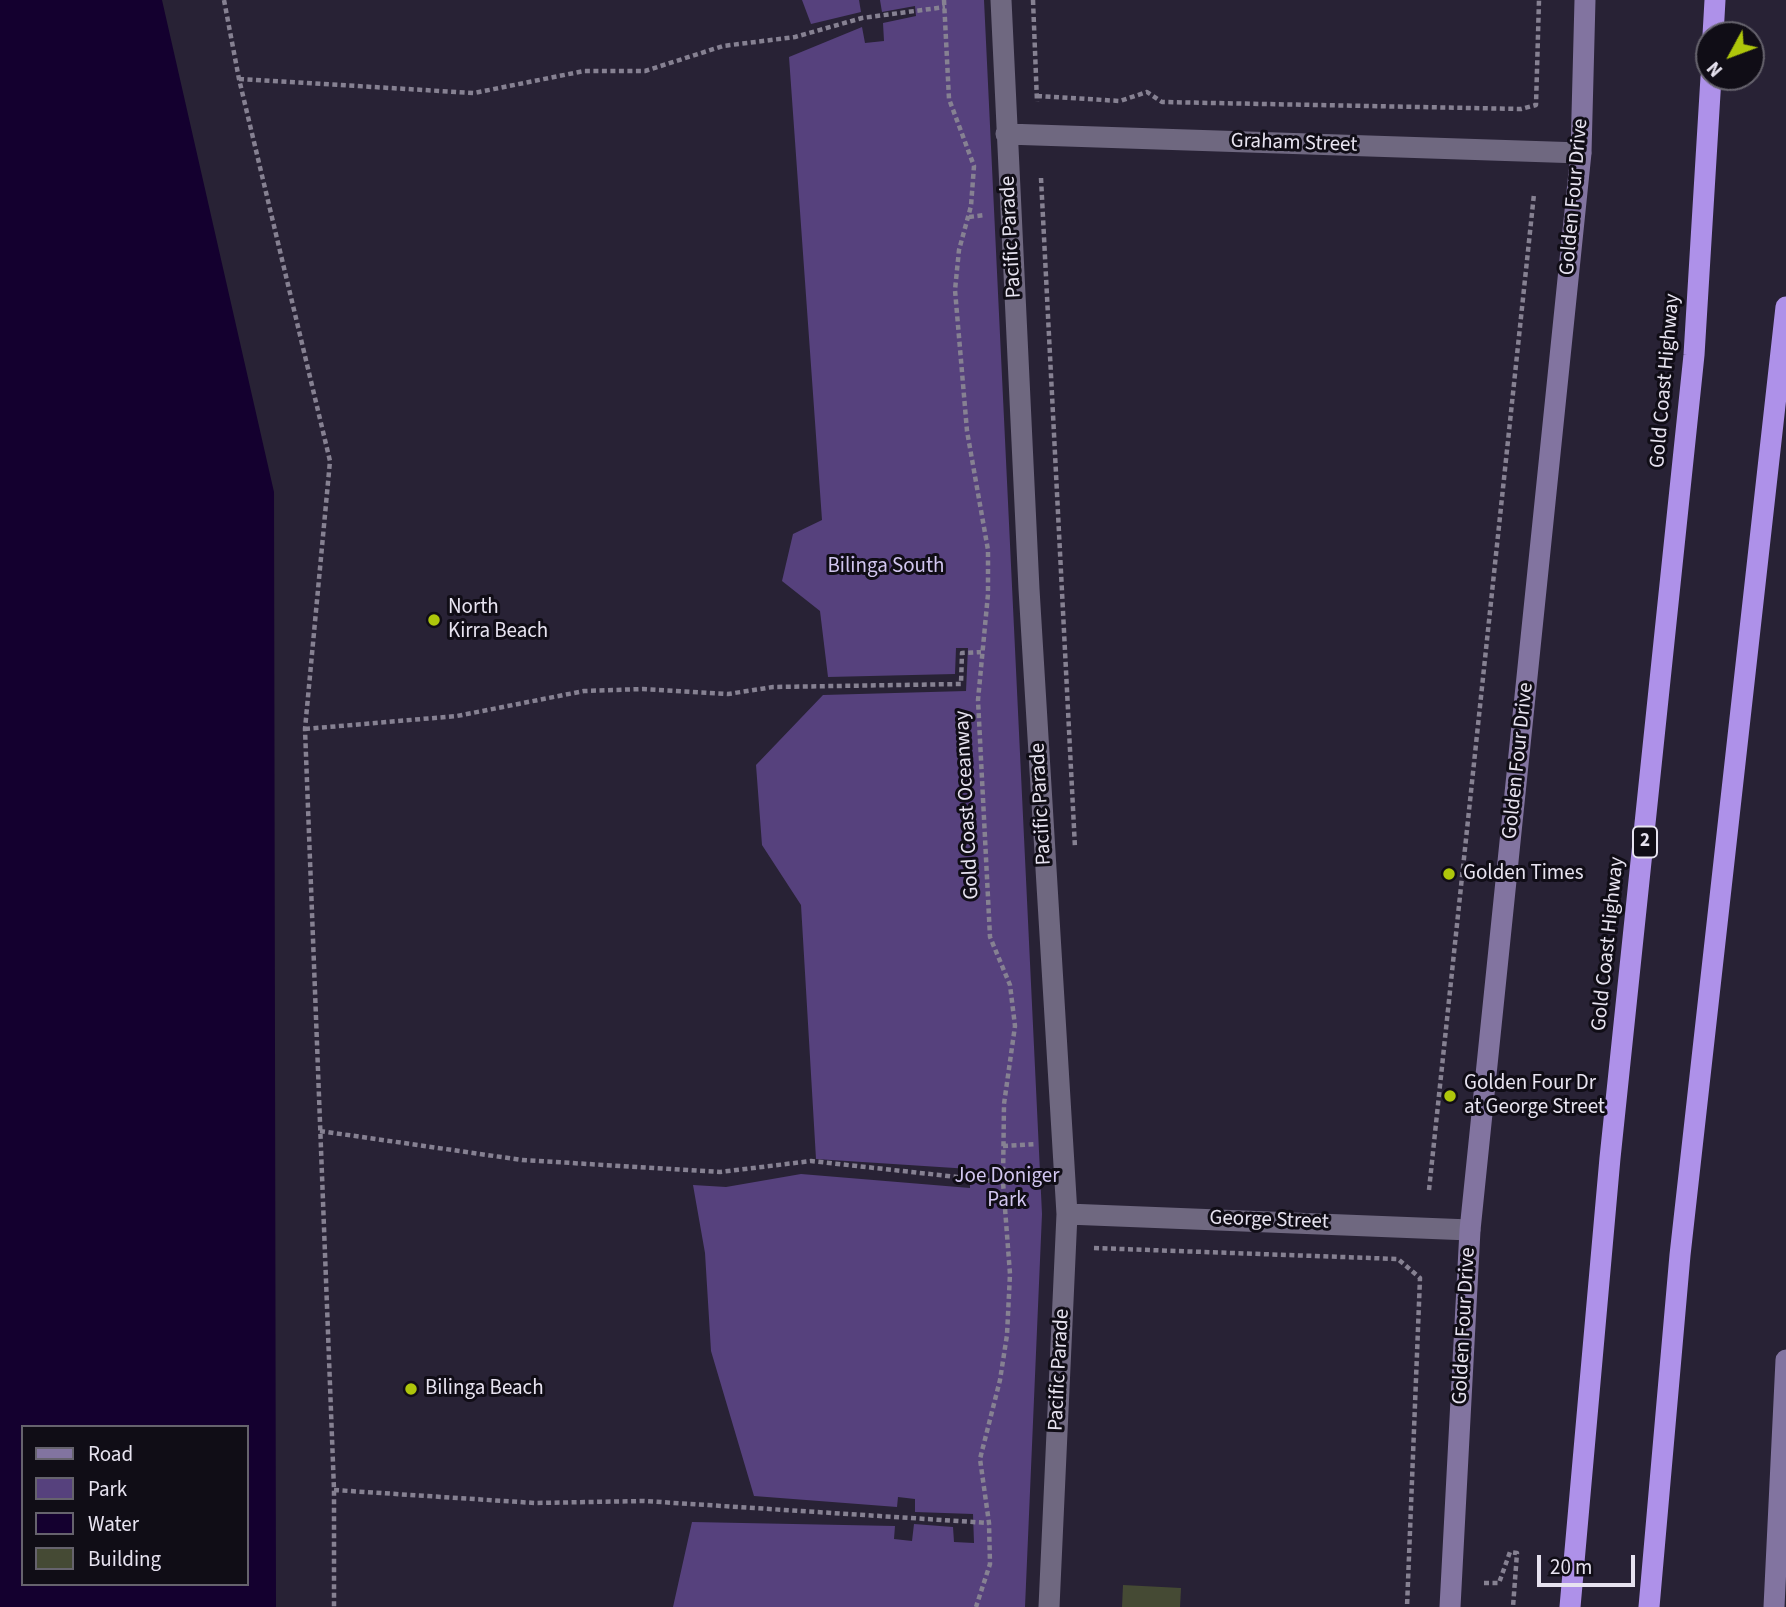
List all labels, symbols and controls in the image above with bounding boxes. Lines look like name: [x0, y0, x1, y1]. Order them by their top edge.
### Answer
north arrow: [1695, 21, 1765, 91]
text: N: [1701, 55, 1730, 82]
street label: Golden Four Drive: [1556, 118, 1594, 276]
street label: Graham Street: [1230, 129, 1358, 159]
street label: Pacific Parade: [996, 175, 1028, 299]
street label: Gold Coast Highway: [1646, 293, 1686, 469]
park label: Bilinga South: [827, 554, 945, 580]
place label: North Kirra Beach: [448, 595, 548, 645]
marker: North Kirra Beach: [426, 612, 442, 628]
street label: Golden Four Drive: [1498, 681, 1540, 841]
street label: Gold Coast Oceanway: [950, 710, 986, 900]
street label: Pacific Parade: [1026, 742, 1058, 866]
road number: 2: [1633, 827, 1657, 858]
street label: Gold Coast Highway: [1587, 856, 1631, 1032]
place label: Golden Times: [1463, 861, 1583, 887]
marker: Golden Times: [1441, 866, 1457, 882]
place label: Golden Four Dr at George Street: [1464, 1071, 1605, 1121]
marker: Golden Four Dr at George Street: [1442, 1088, 1458, 1104]
park label: Joe Doniger Park: [954, 1164, 1060, 1214]
street label: George Street: [1209, 1206, 1329, 1236]
street label: Golden Four Drive: [1448, 1247, 1482, 1405]
street label: Pacific Parade: [1044, 1308, 1076, 1432]
place label: Bilinga Beach: [425, 1376, 544, 1402]
marker: Bilinga Beach: [403, 1381, 419, 1397]
legend: [21, 1425, 248, 1586]
text: Road: [88, 1439, 133, 1469]
text: Park: [88, 1474, 127, 1504]
text: Water: [88, 1509, 139, 1539]
scale bar: [1541, 1540, 1639, 1584]
text: Building: [88, 1544, 161, 1574]
text: 20 m: [1550, 1552, 1592, 1582]

